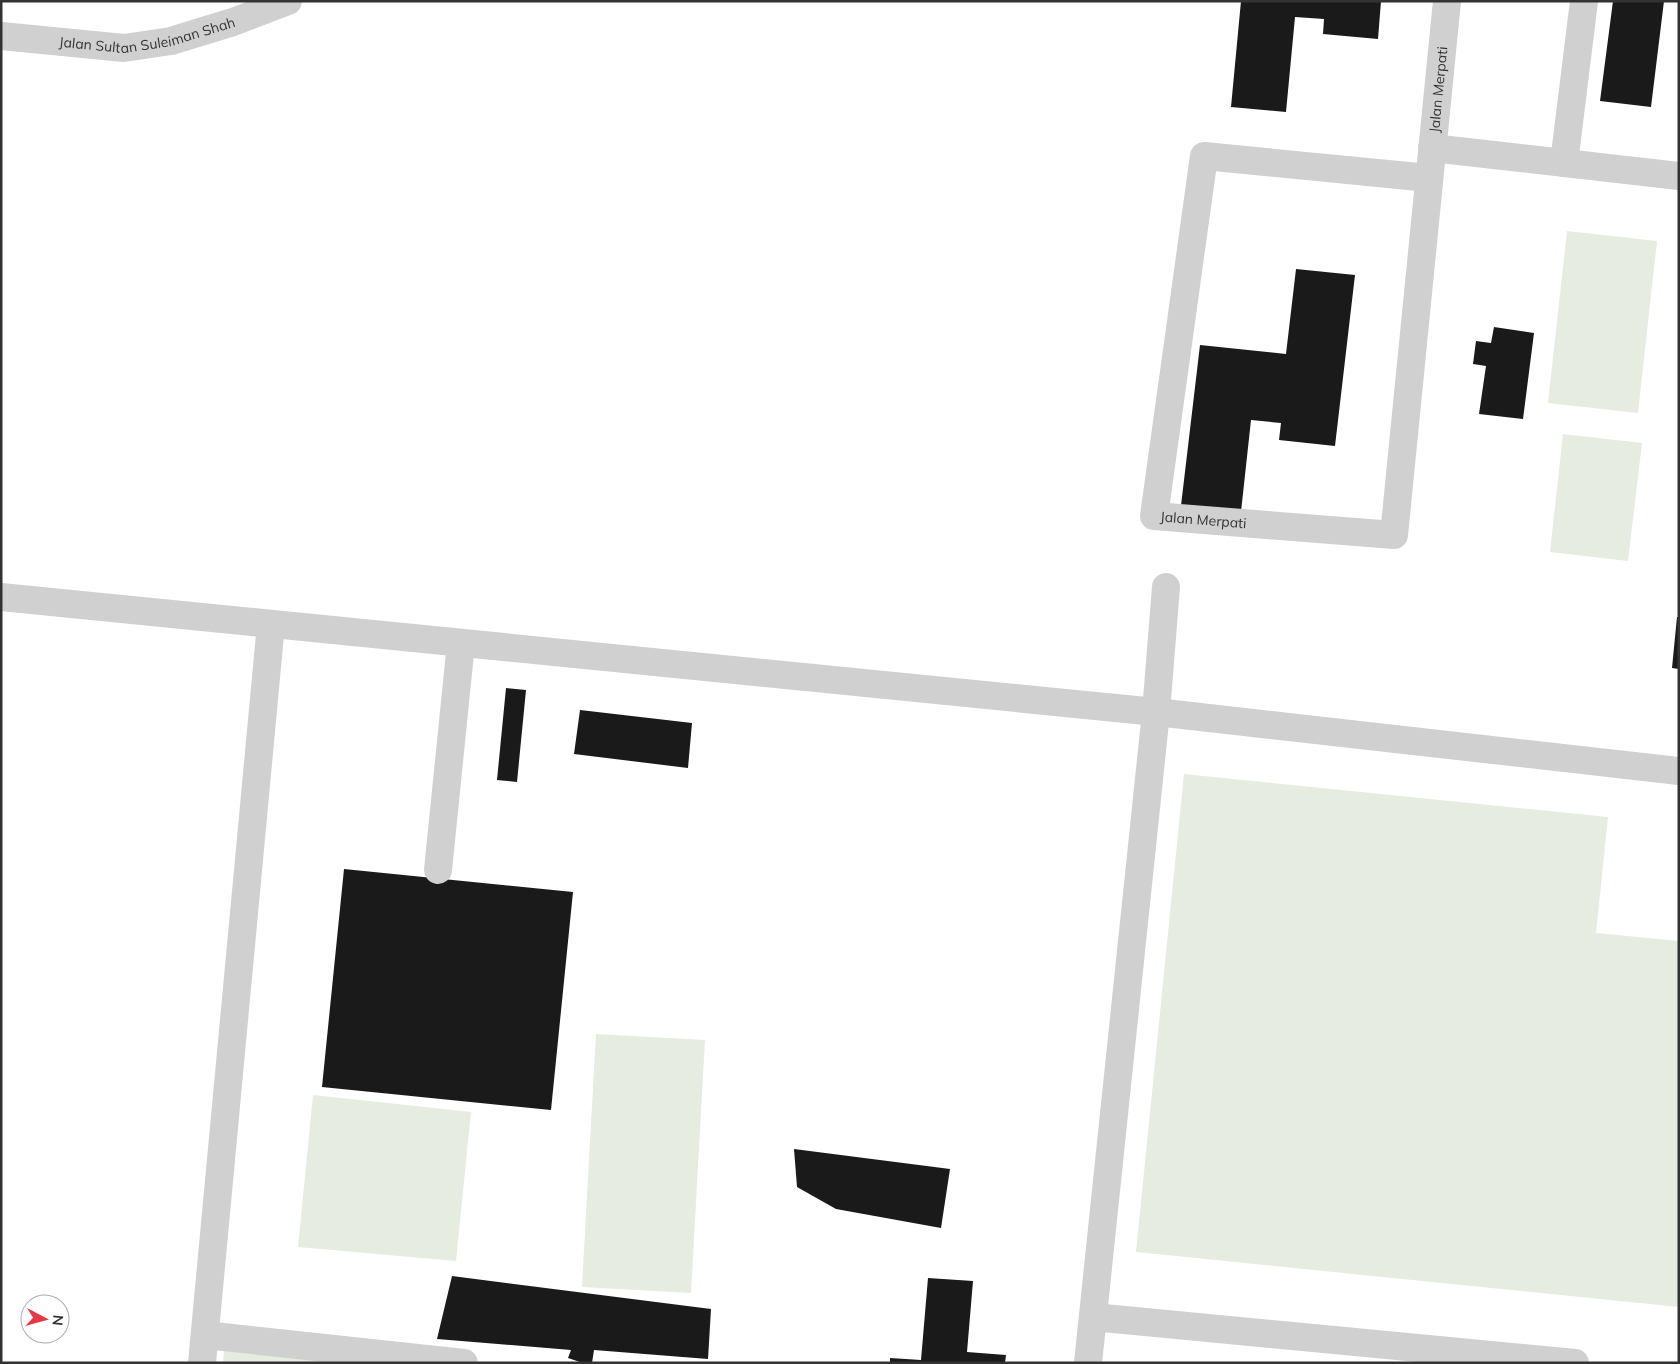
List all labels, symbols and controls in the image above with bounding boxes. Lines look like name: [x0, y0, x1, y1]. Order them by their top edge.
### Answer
street label: Jalan Sultan Suleiman Shah: [58, 13, 237, 57]
street label: Jalan Merpati: [1425, 46, 1451, 133]
street label: Jalan Merpati: [1160, 508, 1247, 532]
north arrow: [20, 1294, 70, 1344]
text: N: [48, 1314, 67, 1327]

